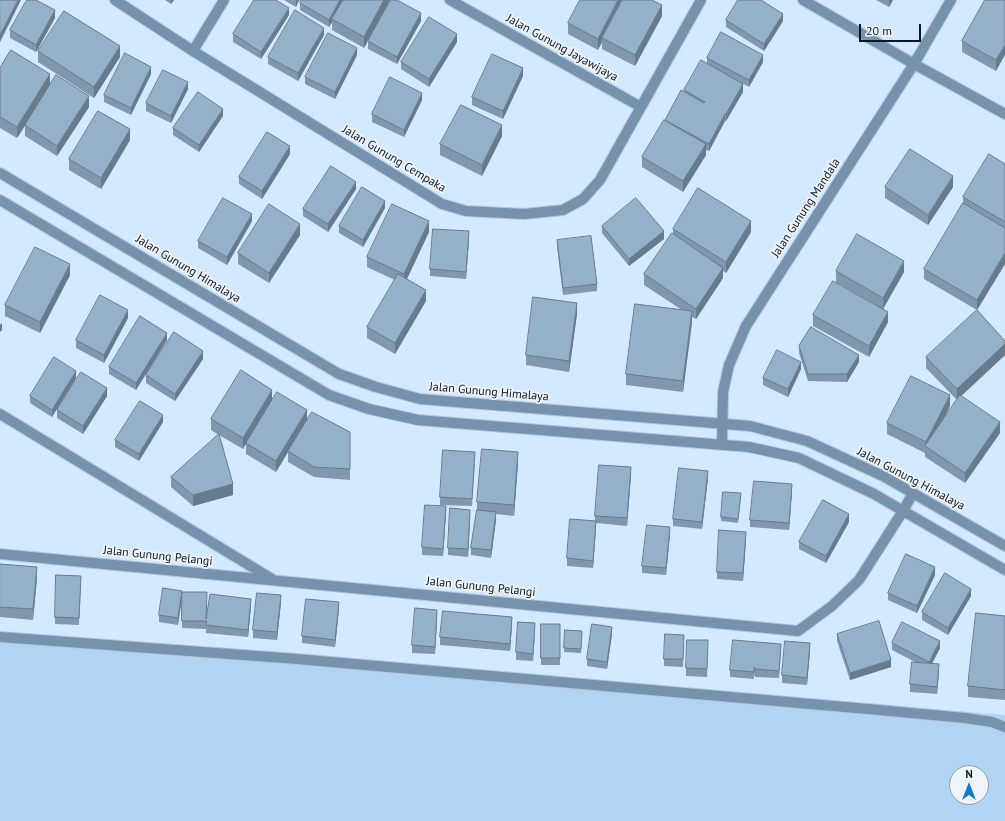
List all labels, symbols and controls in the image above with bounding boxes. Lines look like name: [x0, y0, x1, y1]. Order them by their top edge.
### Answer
street label: Jalan Gunung Jayawijaya: [504, 11, 620, 85]
scale bar: [861, 16, 923, 42]
text: 20 m: [866, 23, 892, 38]
street label: Jalan Gunung Cempaka: [340, 122, 448, 196]
street label: Jalan Gunung Mandala: [768, 156, 844, 260]
street label: Jalan Gunung Himalaya: [133, 232, 243, 306]
street label: Jalan Gunung Himalaya: [429, 380, 549, 404]
street label: Jalan Gunung Himalaya: [855, 445, 967, 513]
street label: Jalan Gunung Pelangi: [103, 543, 213, 569]
street label: Jalan Gunung Pelangi: [426, 574, 536, 600]
north arrow: [949, 765, 989, 805]
text: N: [965, 767, 973, 781]

